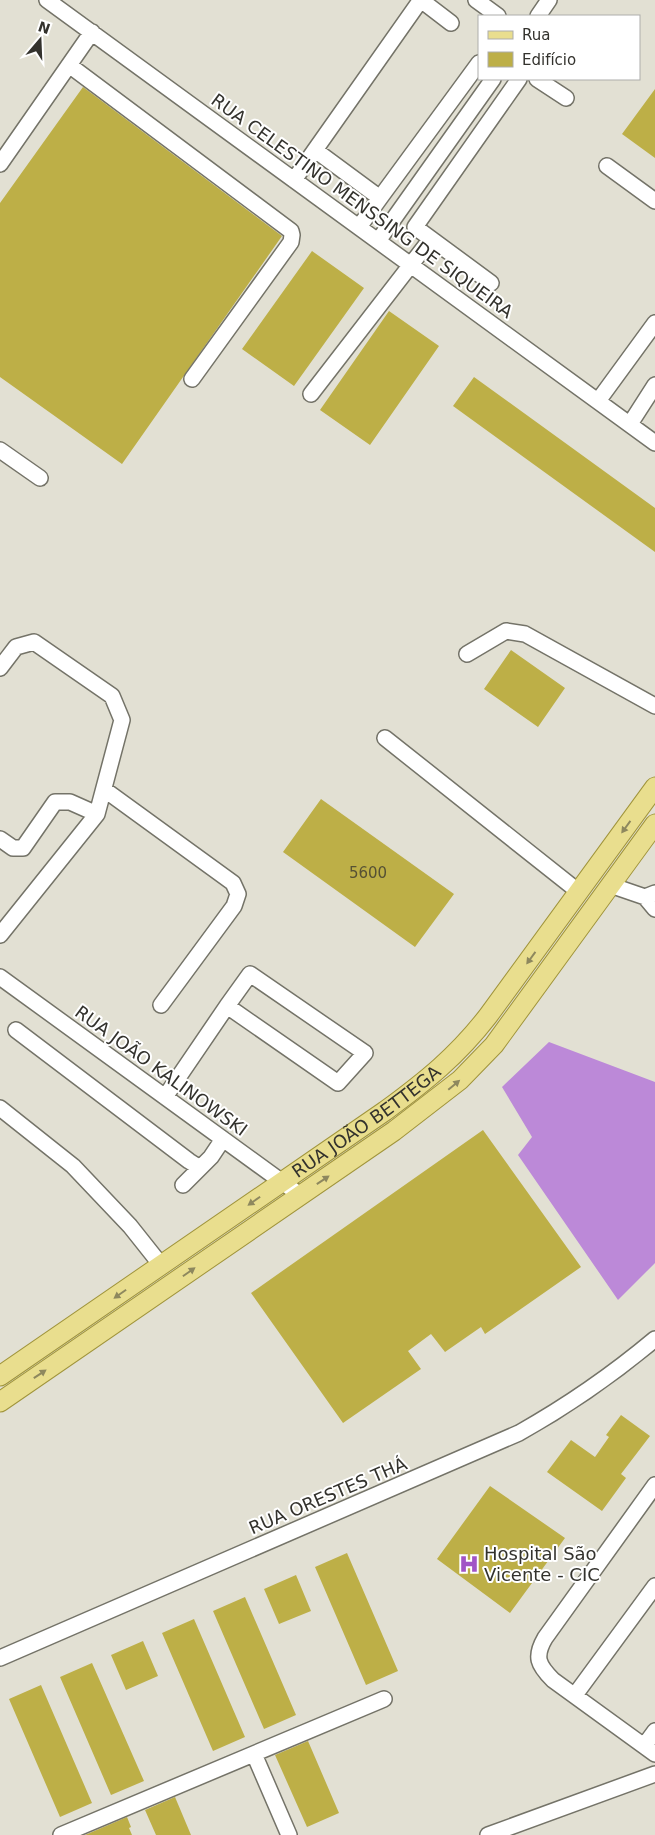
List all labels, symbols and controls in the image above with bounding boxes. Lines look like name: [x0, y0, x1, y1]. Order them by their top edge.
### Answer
north arrow: [15, 15, 65, 65]
legend: [478, 15, 640, 80]
text: N: [36, 18, 52, 37]
text: Rua: [522, 26, 550, 44]
text: Edifício: [522, 51, 576, 69]
street label: RUA CELESTINO MENSSING DE SIQUEIRA: [207, 89, 518, 323]
one-way arrow: [621, 820, 631, 833]
house number: 5600: [349, 864, 387, 882]
one-way arrow: [526, 951, 536, 965]
street label: RUA JOÃO KALINOWSKI: [71, 1001, 252, 1140]
street label: RUA JOÃO BETTEGA: [288, 1060, 445, 1182]
one-way arrow: [448, 1080, 460, 1091]
one-way arrow: [316, 1175, 329, 1185]
one-way arrow: [247, 1197, 260, 1206]
one-way arrow: [182, 1267, 195, 1277]
one-way arrow: [113, 1289, 127, 1299]
one-way arrow: [33, 1369, 47, 1379]
street label: RUA ORESTES THÁ: [246, 1452, 411, 1538]
place label: Hospital São Vicente - CIC: [484, 1543, 600, 1585]
hospital icon: Hospital São Vicente - CIC: [458, 1553, 480, 1575]

